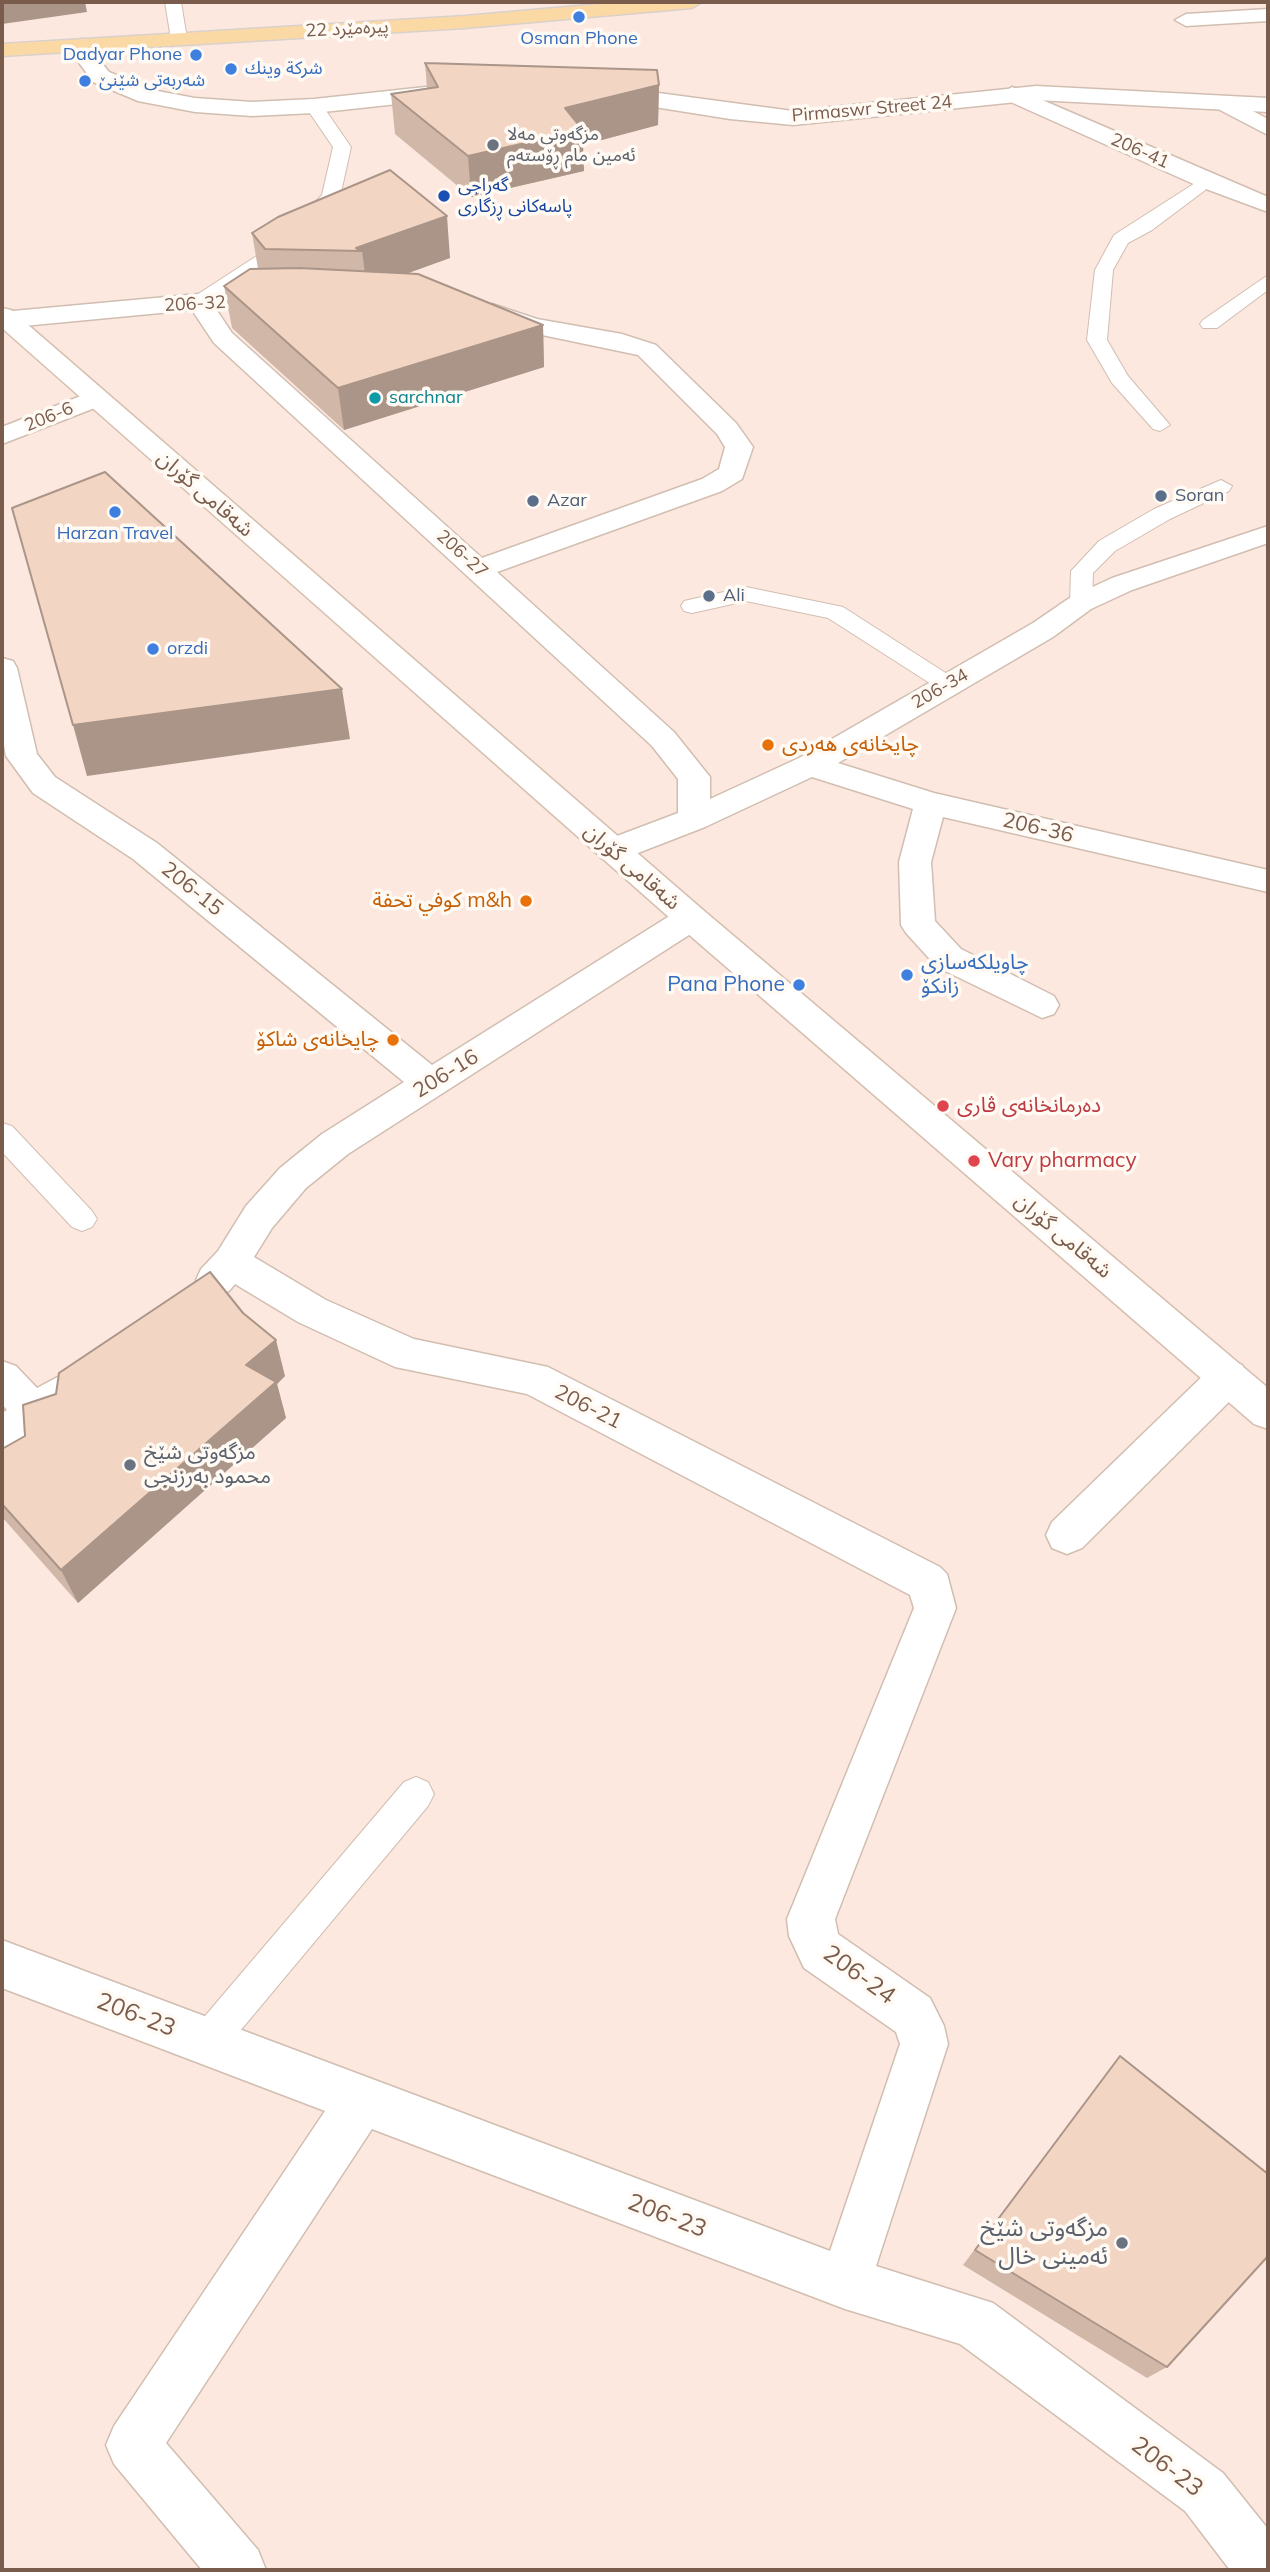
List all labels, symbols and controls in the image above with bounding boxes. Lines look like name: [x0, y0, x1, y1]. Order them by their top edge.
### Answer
marker: Osman Phone: [571, 9, 587, 25]
street label: 22 پیرەمێرد: [305, 16, 389, 42]
place label: Osman Phone: [520, 28, 638, 50]
place label: Dadyar Phone: [63, 44, 182, 66]
marker: Dadyar Phone: [188, 47, 204, 63]
place label: شرکة وينك: [245, 58, 323, 80]
marker: شرکة وينك: [223, 61, 239, 77]
place label: شەربەتی شێنێ: [99, 70, 205, 92]
marker: شەربەتی شێنێ: [77, 73, 93, 89]
street label: Pirmaswr Street 24: [791, 91, 953, 127]
place label: مزگەوتی مەلا ئەمین مام ڕۆستەم: [507, 124, 636, 166]
street label: 206-41: [1107, 129, 1173, 173]
marker: مزگەوتی مەلا ئەمین مام ڕۆستەم: [485, 137, 501, 153]
place label: گەراجی پاسەکانی ڕزگاری: [458, 175, 572, 218]
marker: گەراجی پاسەکانی ڕزگاری: [436, 188, 452, 204]
street label: 206-32: [164, 292, 226, 316]
place label: sarchnar: [389, 387, 462, 409]
marker: sarchnar: [367, 390, 383, 406]
street label: 206-6: [21, 397, 77, 437]
street label: شەقامی گۆران: [152, 445, 258, 543]
place label: Soran: [1175, 485, 1224, 507]
marker: Soran: [1153, 488, 1169, 504]
place label: Azar: [547, 490, 587, 512]
marker: Azar: [525, 493, 541, 509]
marker: Harzan Travel: [107, 504, 123, 520]
place label: Harzan Travel: [57, 523, 173, 545]
street label: 206-27: [432, 525, 492, 583]
place label: Ali: [723, 585, 745, 607]
marker: Ali: [701, 588, 717, 604]
place label: orzdi: [167, 638, 208, 660]
marker: orzdi: [145, 641, 161, 657]
street label: 206-34: [908, 664, 972, 714]
place label: چایخانەی هەردی: [782, 732, 919, 758]
marker: چایخانەی هەردی: [760, 737, 776, 753]
street label: 206-36: [1000, 808, 1076, 848]
street label: شەقامی گۆران: [579, 818, 685, 916]
street label: 206-15: [156, 857, 228, 921]
place label: كوفي تحفة m&h: [373, 888, 512, 914]
marker: كوفي تحفة m&h: [518, 893, 534, 909]
place label: چاویلكە‌سازی زانكۆ: [921, 950, 1029, 1000]
marker: چاویلكە‌سازی زانكۆ: [899, 967, 915, 983]
place label: Pana Phone: [667, 972, 785, 998]
marker: Pana Phone: [791, 977, 807, 993]
place label: چایخانەی شاکۆ: [256, 1027, 379, 1053]
marker: چایخانەی شاکۆ: [385, 1032, 401, 1048]
street label: 206-16: [409, 1044, 483, 1104]
place label: دەرمانخانەی ڤاری: [957, 1093, 1101, 1119]
marker: دەرمانخانەی ڤاری: [935, 1098, 951, 1114]
place label: Vary pharmacy: [988, 1148, 1137, 1174]
marker: Vary pharmacy: [966, 1153, 982, 1169]
street label: شەقامی گۆران: [1009, 1188, 1117, 1284]
street label: 206-21: [550, 1379, 626, 1435]
place label: مزگەوتی شێخ محمود بەرزنجی: [144, 1440, 271, 1490]
marker: مزگەوتی شێخ محمود بەرزنجی: [122, 1457, 138, 1473]
street label: 206-24: [817, 1939, 901, 2011]
street label: 206-23: [92, 1987, 180, 2043]
street label: 206-23: [623, 2188, 711, 2244]
place label: مزگەوتی شێخ ئەمینی خال: [980, 2215, 1108, 2271]
marker: مزگەوتی شێخ ئەمینی خال: [1114, 2235, 1130, 2251]
street label: 206-23: [1125, 2431, 1209, 2503]

